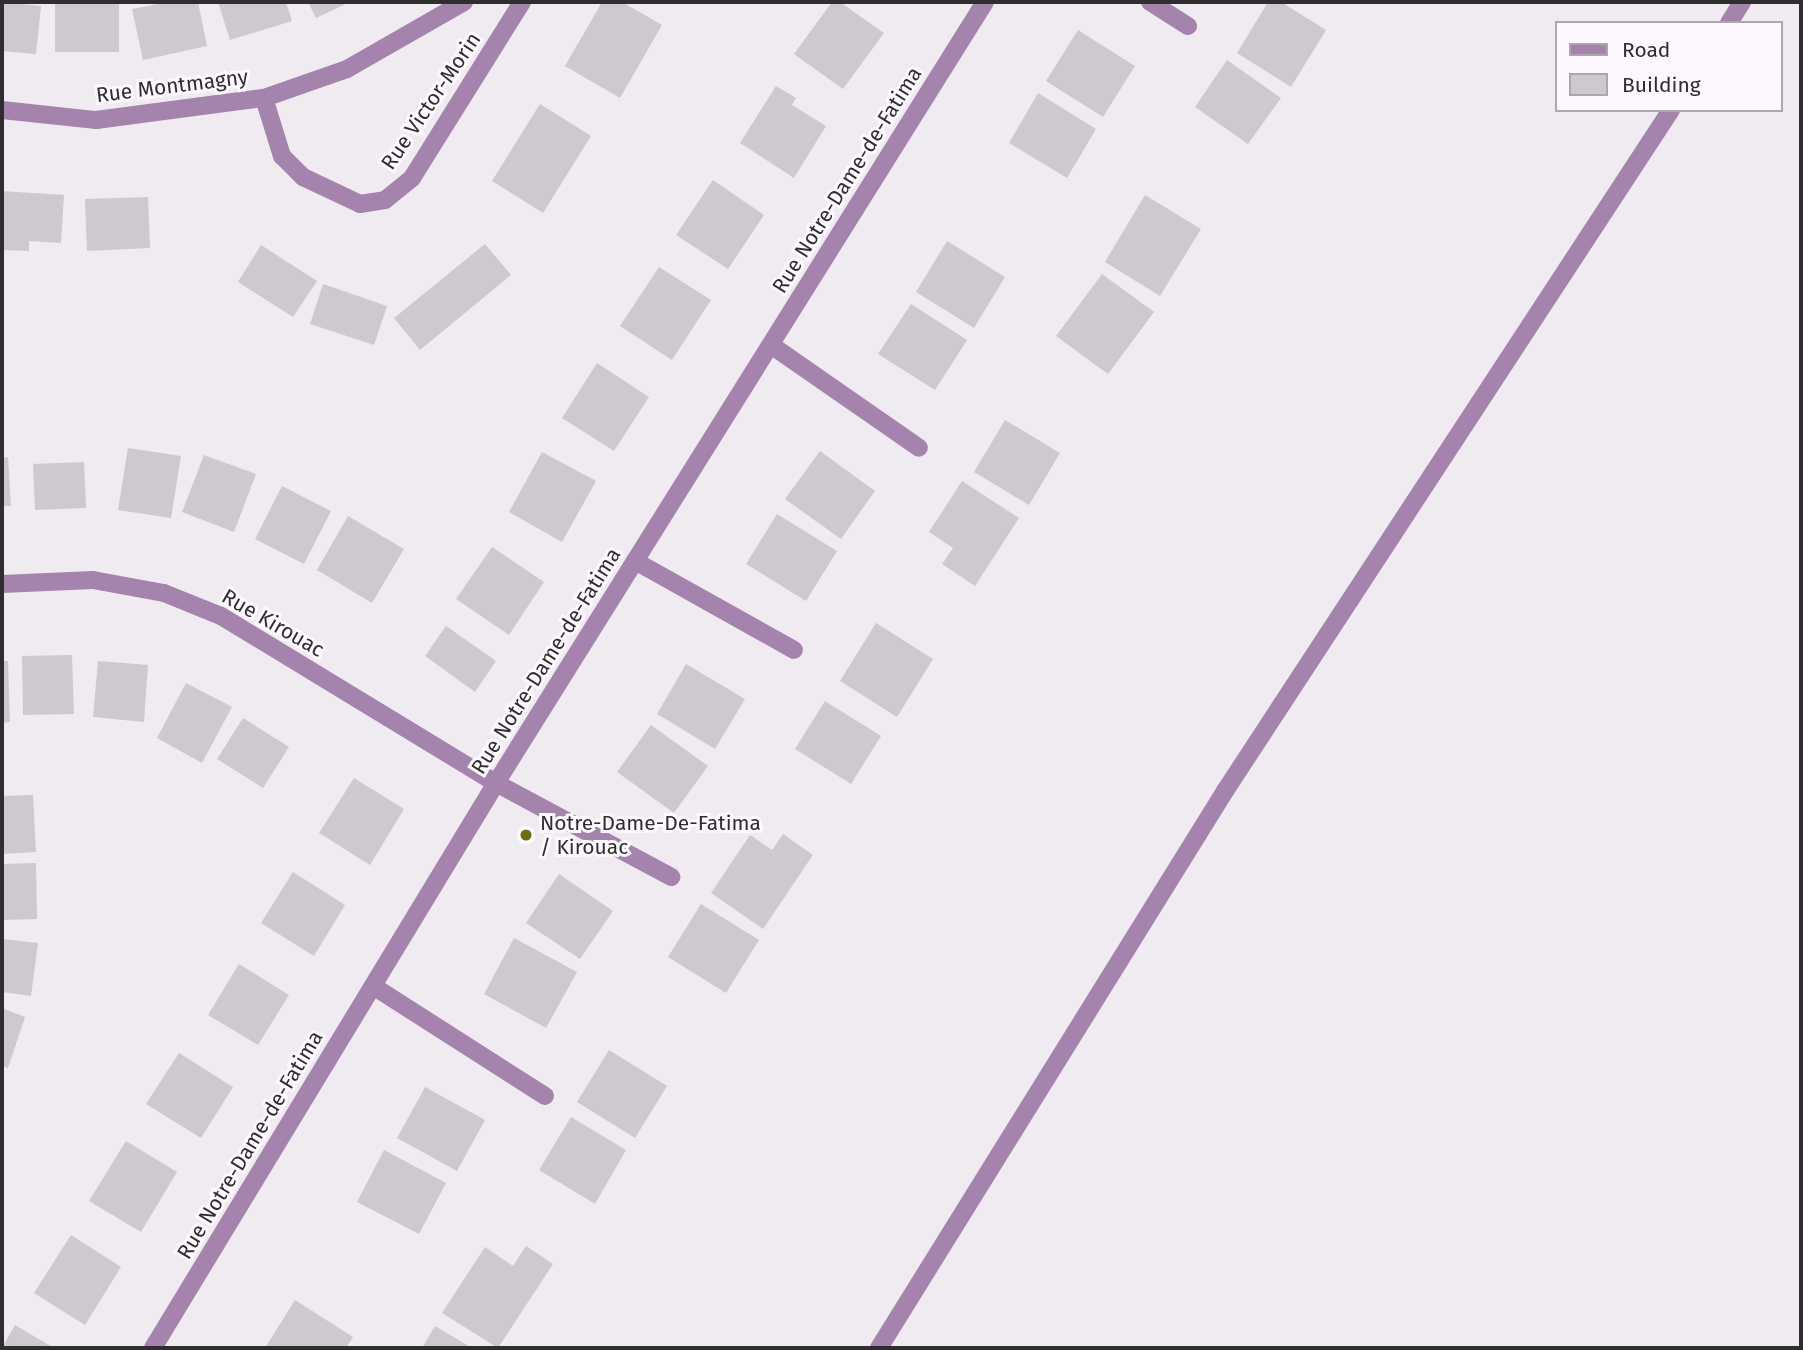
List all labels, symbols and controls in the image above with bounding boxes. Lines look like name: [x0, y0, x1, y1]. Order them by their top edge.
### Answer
legend: [1554, 21, 1782, 112]
street label: Rue Victor-Morin: [376, 28, 486, 174]
text: Road: [1622, 37, 1670, 63]
street label: Rue Notre-Dame-de-Fatima: [767, 62, 927, 298]
street label: Rue Montmagny: [95, 64, 249, 108]
text: Building: [1622, 72, 1701, 98]
street label: Rue Notre-Dame-de-Fatima: [466, 543, 626, 779]
street label: Rue Kirouac: [217, 584, 329, 662]
place label: Notre-Dame-De-Fatima / Kirouac: [540, 810, 761, 860]
marker: Notre-Dame-De-Fatima / Kirouac: [518, 827, 534, 843]
street label: Rue Notre-Dame-de-Fatima: [172, 1026, 328, 1264]

